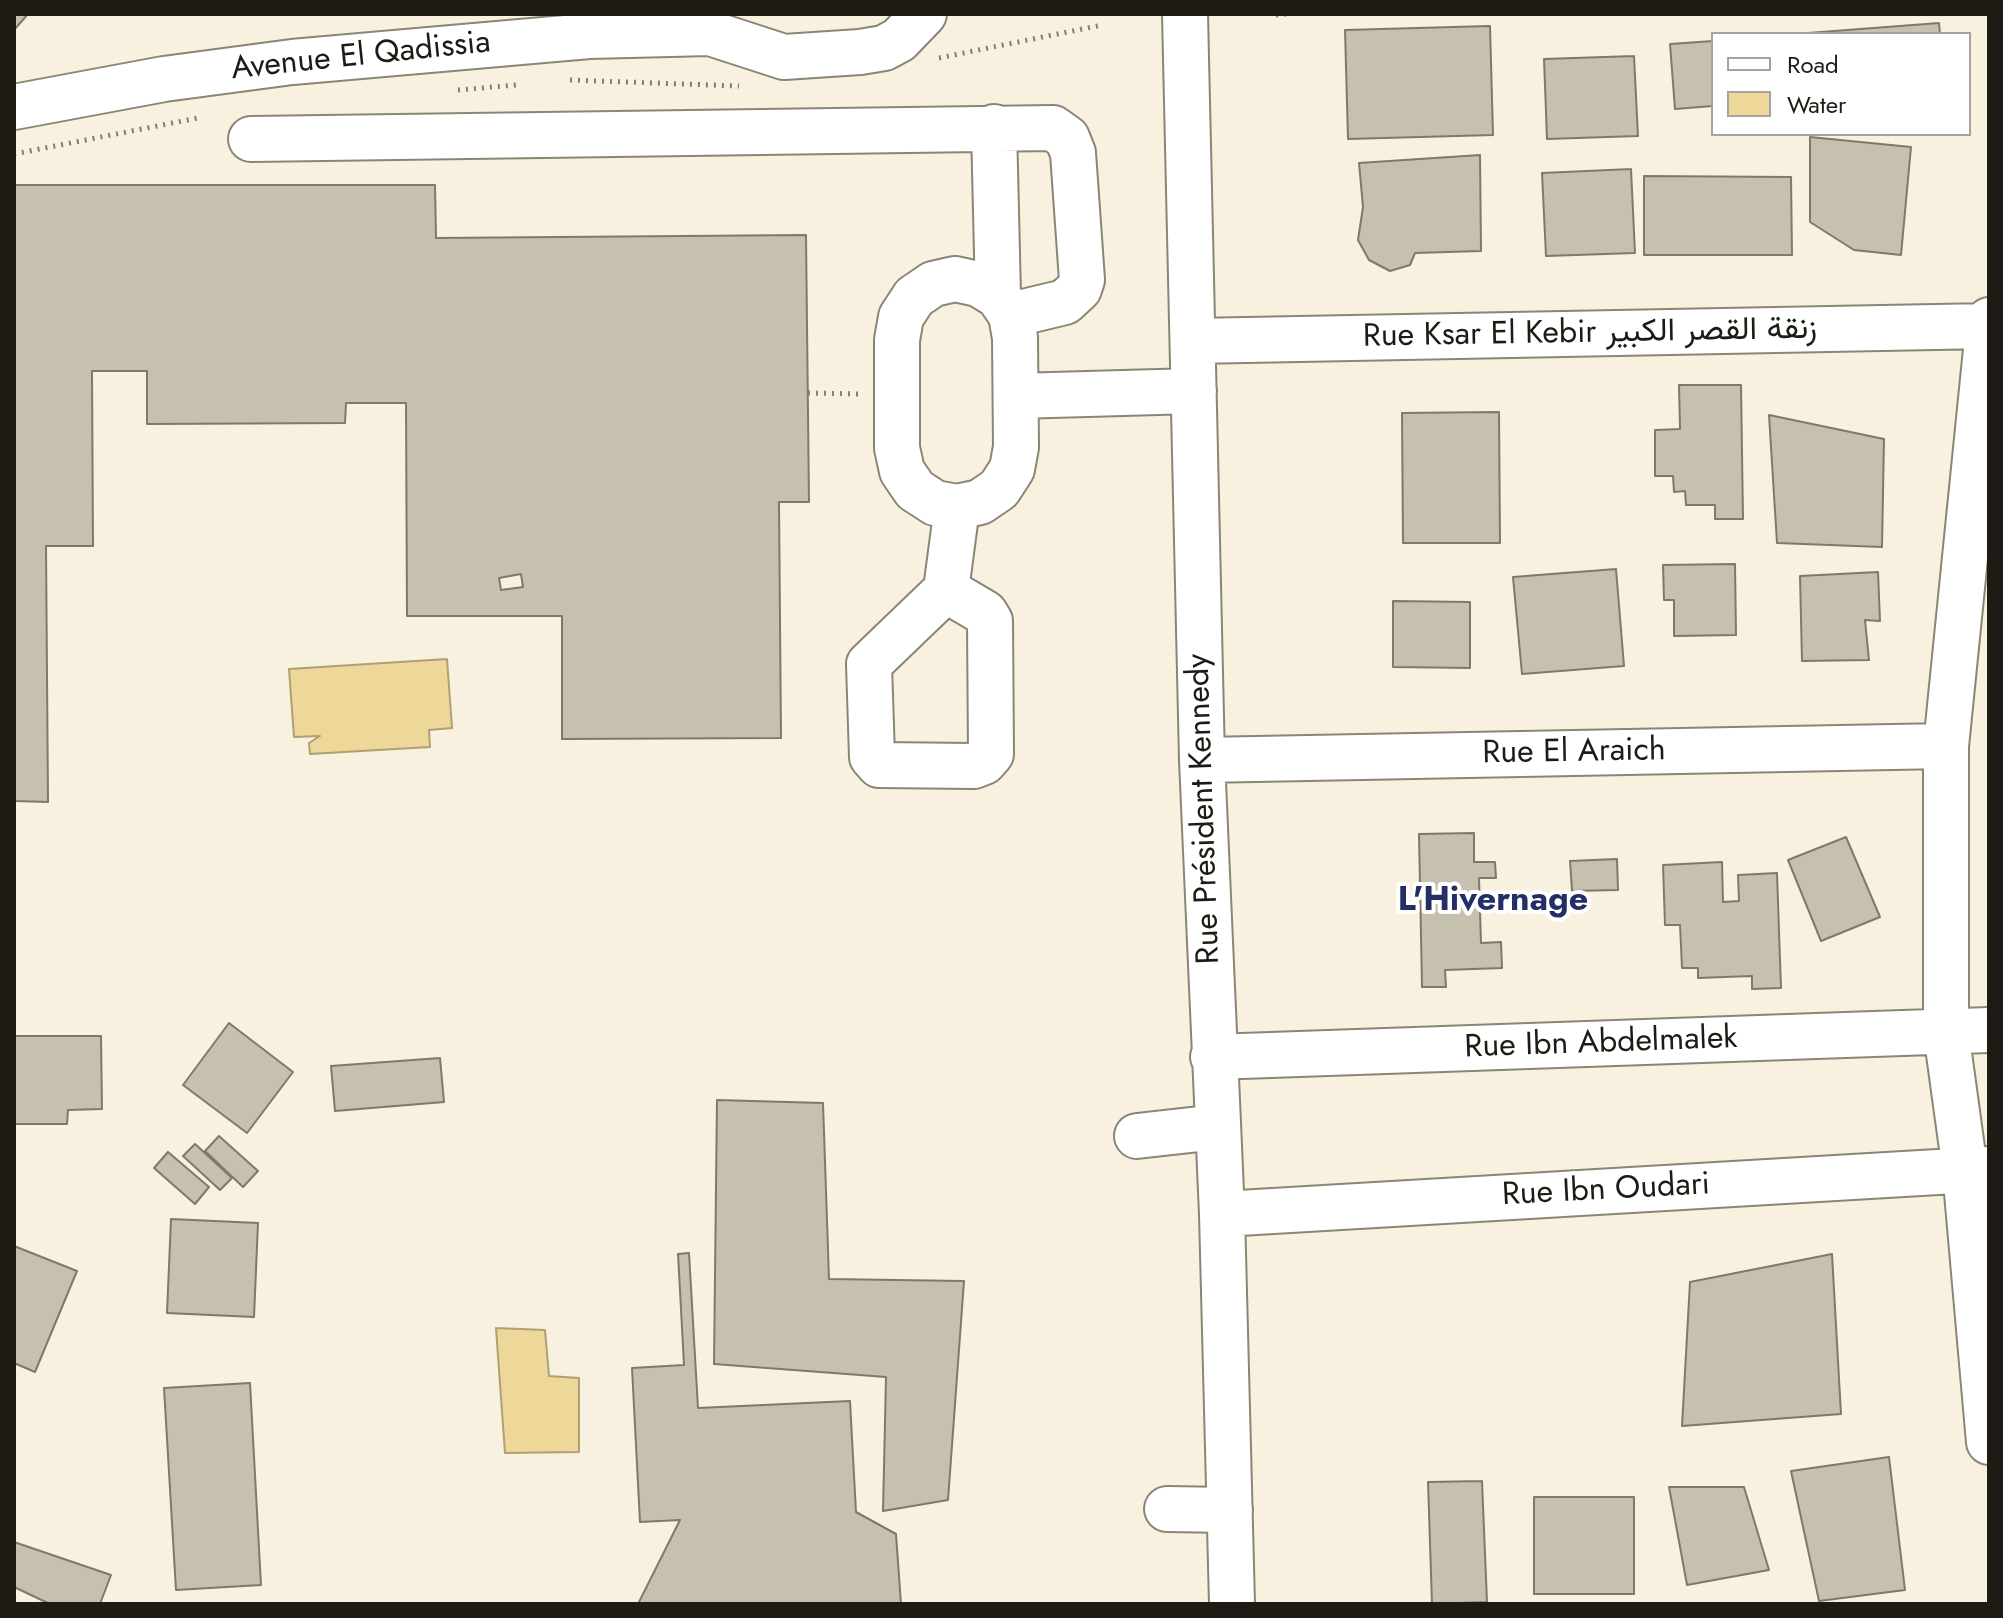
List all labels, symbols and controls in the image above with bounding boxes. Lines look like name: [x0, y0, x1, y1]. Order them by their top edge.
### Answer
street label: Avenue El Qadissia: [229, 24, 493, 90]
legend: [1711, 32, 1971, 136]
text: Road: [1787, 47, 1839, 82]
text: Water: [1787, 87, 1846, 122]
street label: Rue Ksar El Kebir زنقة القصر الكبير: [1363, 311, 1817, 357]
street label: Rue Président Kennedy: [1180, 653, 1230, 965]
street label: Rue El Araich: [1482, 732, 1666, 774]
district label: L'Hivernage: [1398, 882, 1588, 922]
street label: Rue Ibn Abdelmalek: [1464, 1020, 1738, 1068]
street label: Rue Ibn Oudari: [1501, 1166, 1711, 1216]

